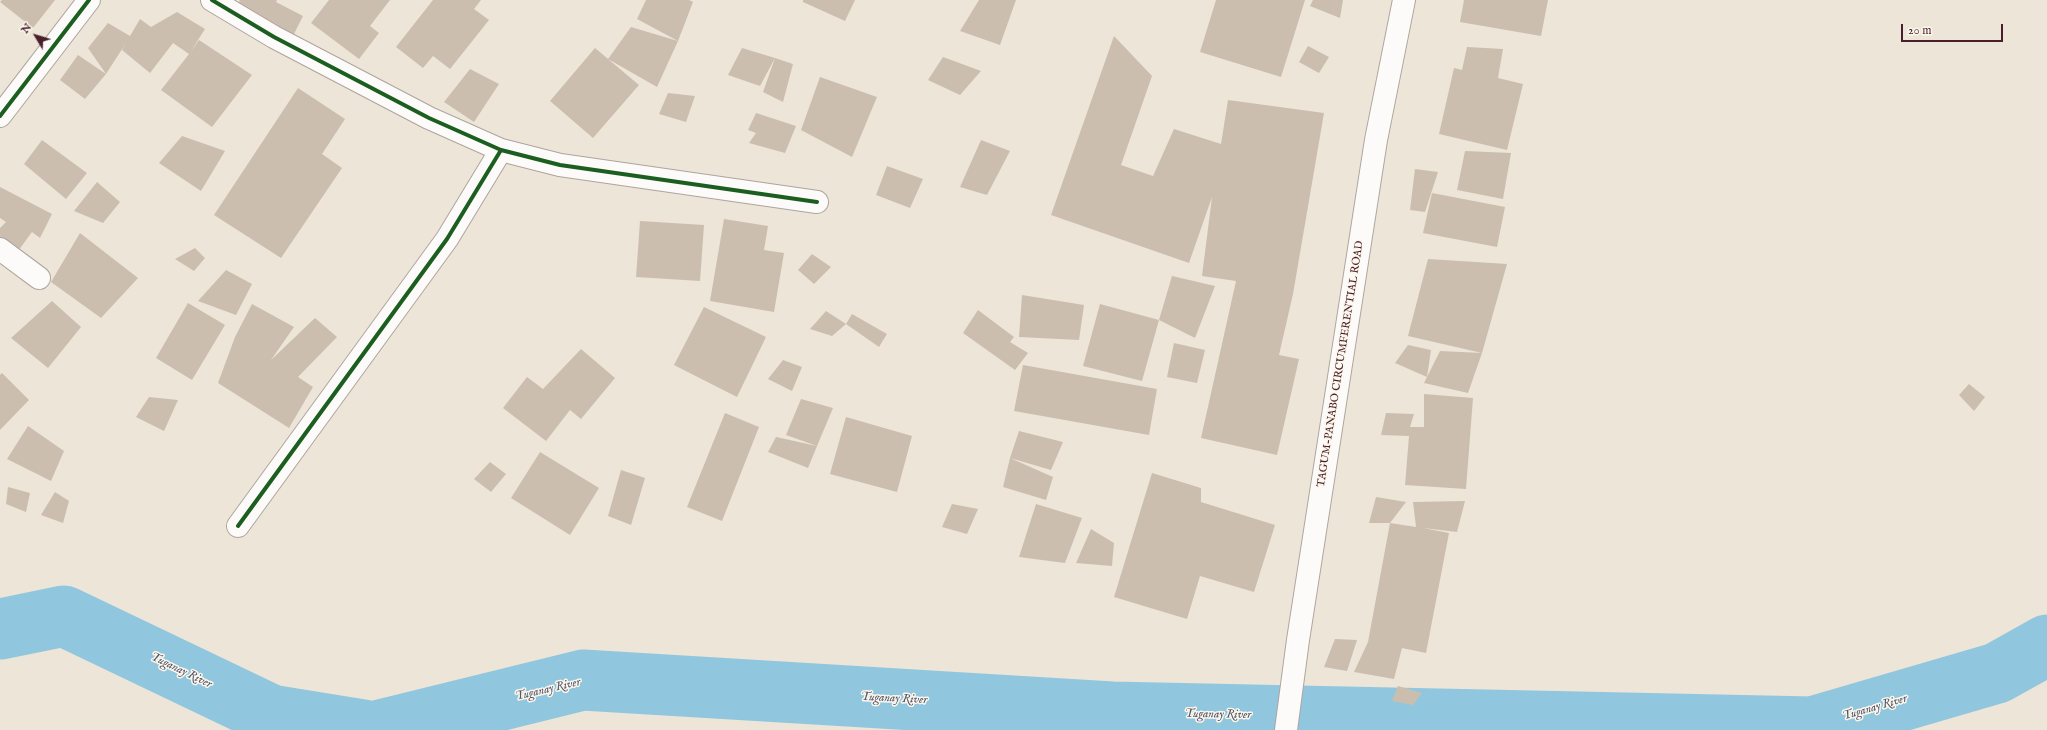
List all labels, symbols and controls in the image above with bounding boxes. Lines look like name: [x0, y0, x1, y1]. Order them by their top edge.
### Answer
north arrow: [16, 16, 56, 56]
scale bar: [1903, 16, 2005, 42]
text: N: [18, 21, 35, 37]
text: 20 m: [1908, 23, 1931, 38]
street label: TAGUM-PANABO CIRCUMFERENTIAL ROAD: [1315, 240, 1367, 488]
water label: Tuganay River: [148, 650, 214, 692]
water label: Tuganay River: [514, 676, 582, 704]
water label: Tuganay River: [860, 690, 928, 708]
water label: Tuganay River: [1841, 692, 1909, 724]
water label: Tuganay River: [1185, 707, 1251, 723]

